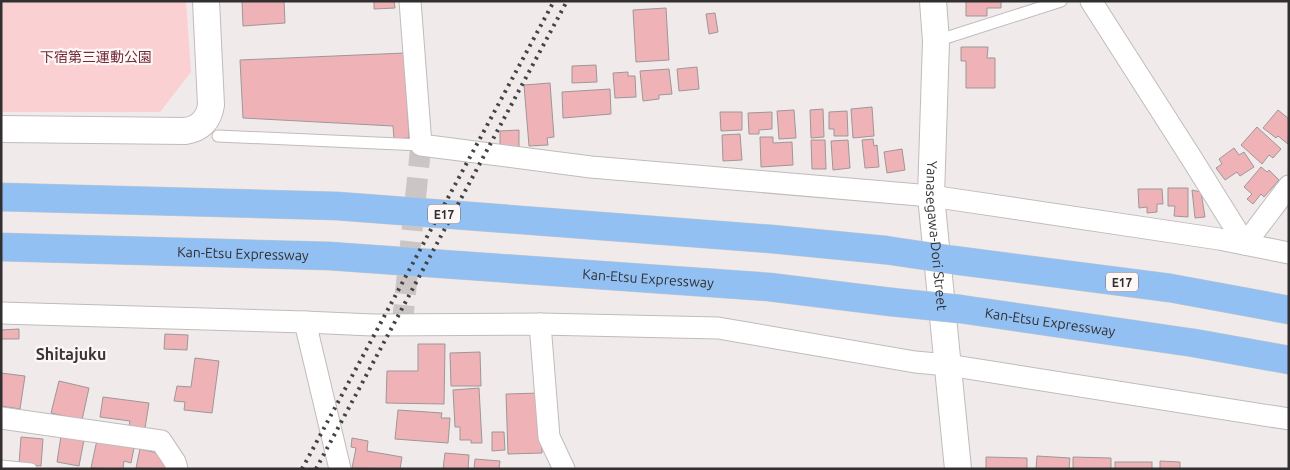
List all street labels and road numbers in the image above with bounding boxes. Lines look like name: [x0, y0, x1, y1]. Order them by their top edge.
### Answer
street label: Yanasegawa-Dori Street: [923, 160, 950, 312]
road number: E17: [428, 204, 460, 223]
street label: Kan-Etsu Expressway: [177, 244, 309, 263]
street label: Kan-Etsu Expressway: [582, 266, 715, 291]
road number: E17: [1106, 272, 1138, 292]
street label: Kan-Etsu Expressway: [984, 305, 1117, 340]

